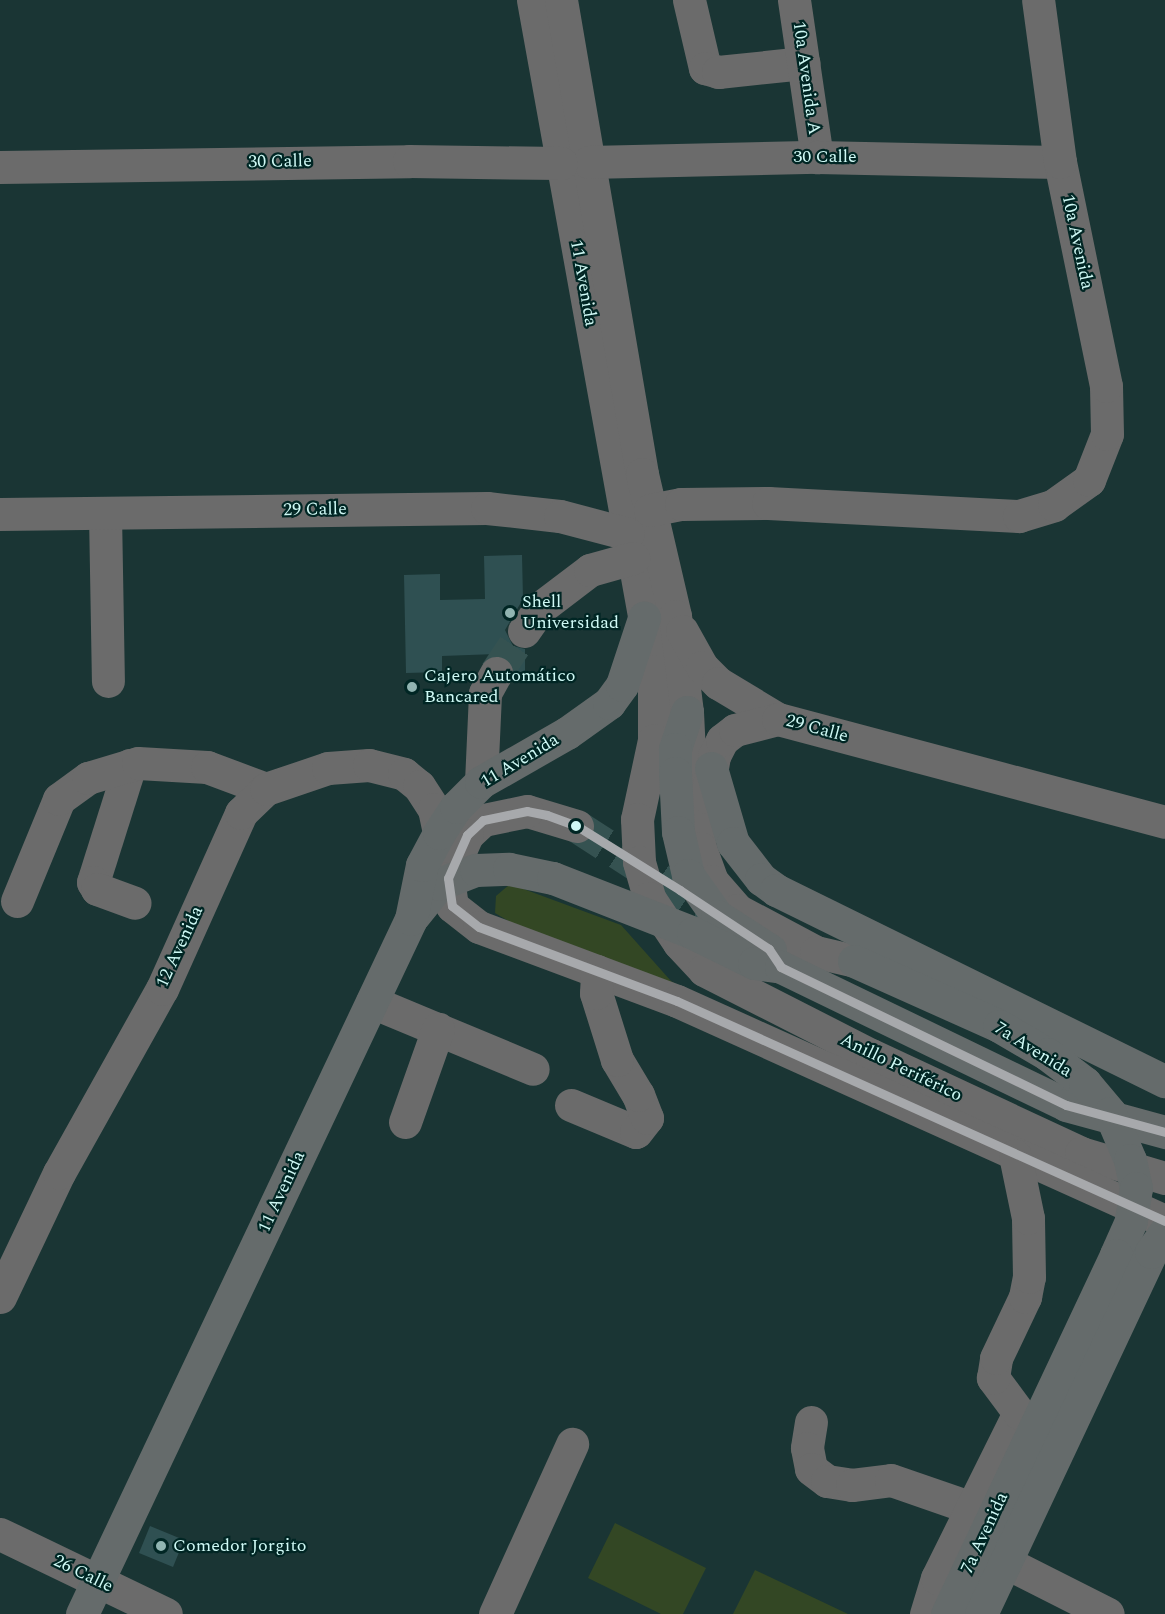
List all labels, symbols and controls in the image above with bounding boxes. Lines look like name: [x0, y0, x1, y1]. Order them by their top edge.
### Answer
street label: 10a Avenida A: [787, 20, 825, 136]
street label: 30 Calle: [793, 146, 857, 168]
street label: 30 Calle: [248, 151, 312, 173]
street label: 10a Avenida: [1056, 193, 1098, 291]
street label: 11 Avenida: [565, 238, 601, 328]
street label: 29 Calle: [283, 499, 347, 521]
place label: Shell Universidad: [522, 592, 619, 634]
marker: Shell Universidad: [503, 606, 517, 620]
place label: Cajero Automático Bancared: [424, 666, 575, 708]
marker: Cajero Automático Bancared: [405, 680, 419, 694]
street label: 29 Calle: [783, 710, 851, 748]
street label: 11 Avenida: [477, 729, 563, 793]
unlabelled marker: [570, 820, 582, 832]
street label: 12 Avenida: [152, 903, 208, 991]
street label: 7a Avenida: [990, 1018, 1076, 1082]
street label: Anillo Periférico: [837, 1029, 965, 1107]
street label: 11 Avenida: [254, 1148, 310, 1236]
street label: 7a Avenida: [957, 1489, 1013, 1577]
place label: Comedor Jorgito: [173, 1535, 306, 1557]
marker: Comedor Jorgito: [154, 1539, 168, 1553]
street label: 26 Calle: [50, 1550, 116, 1598]

